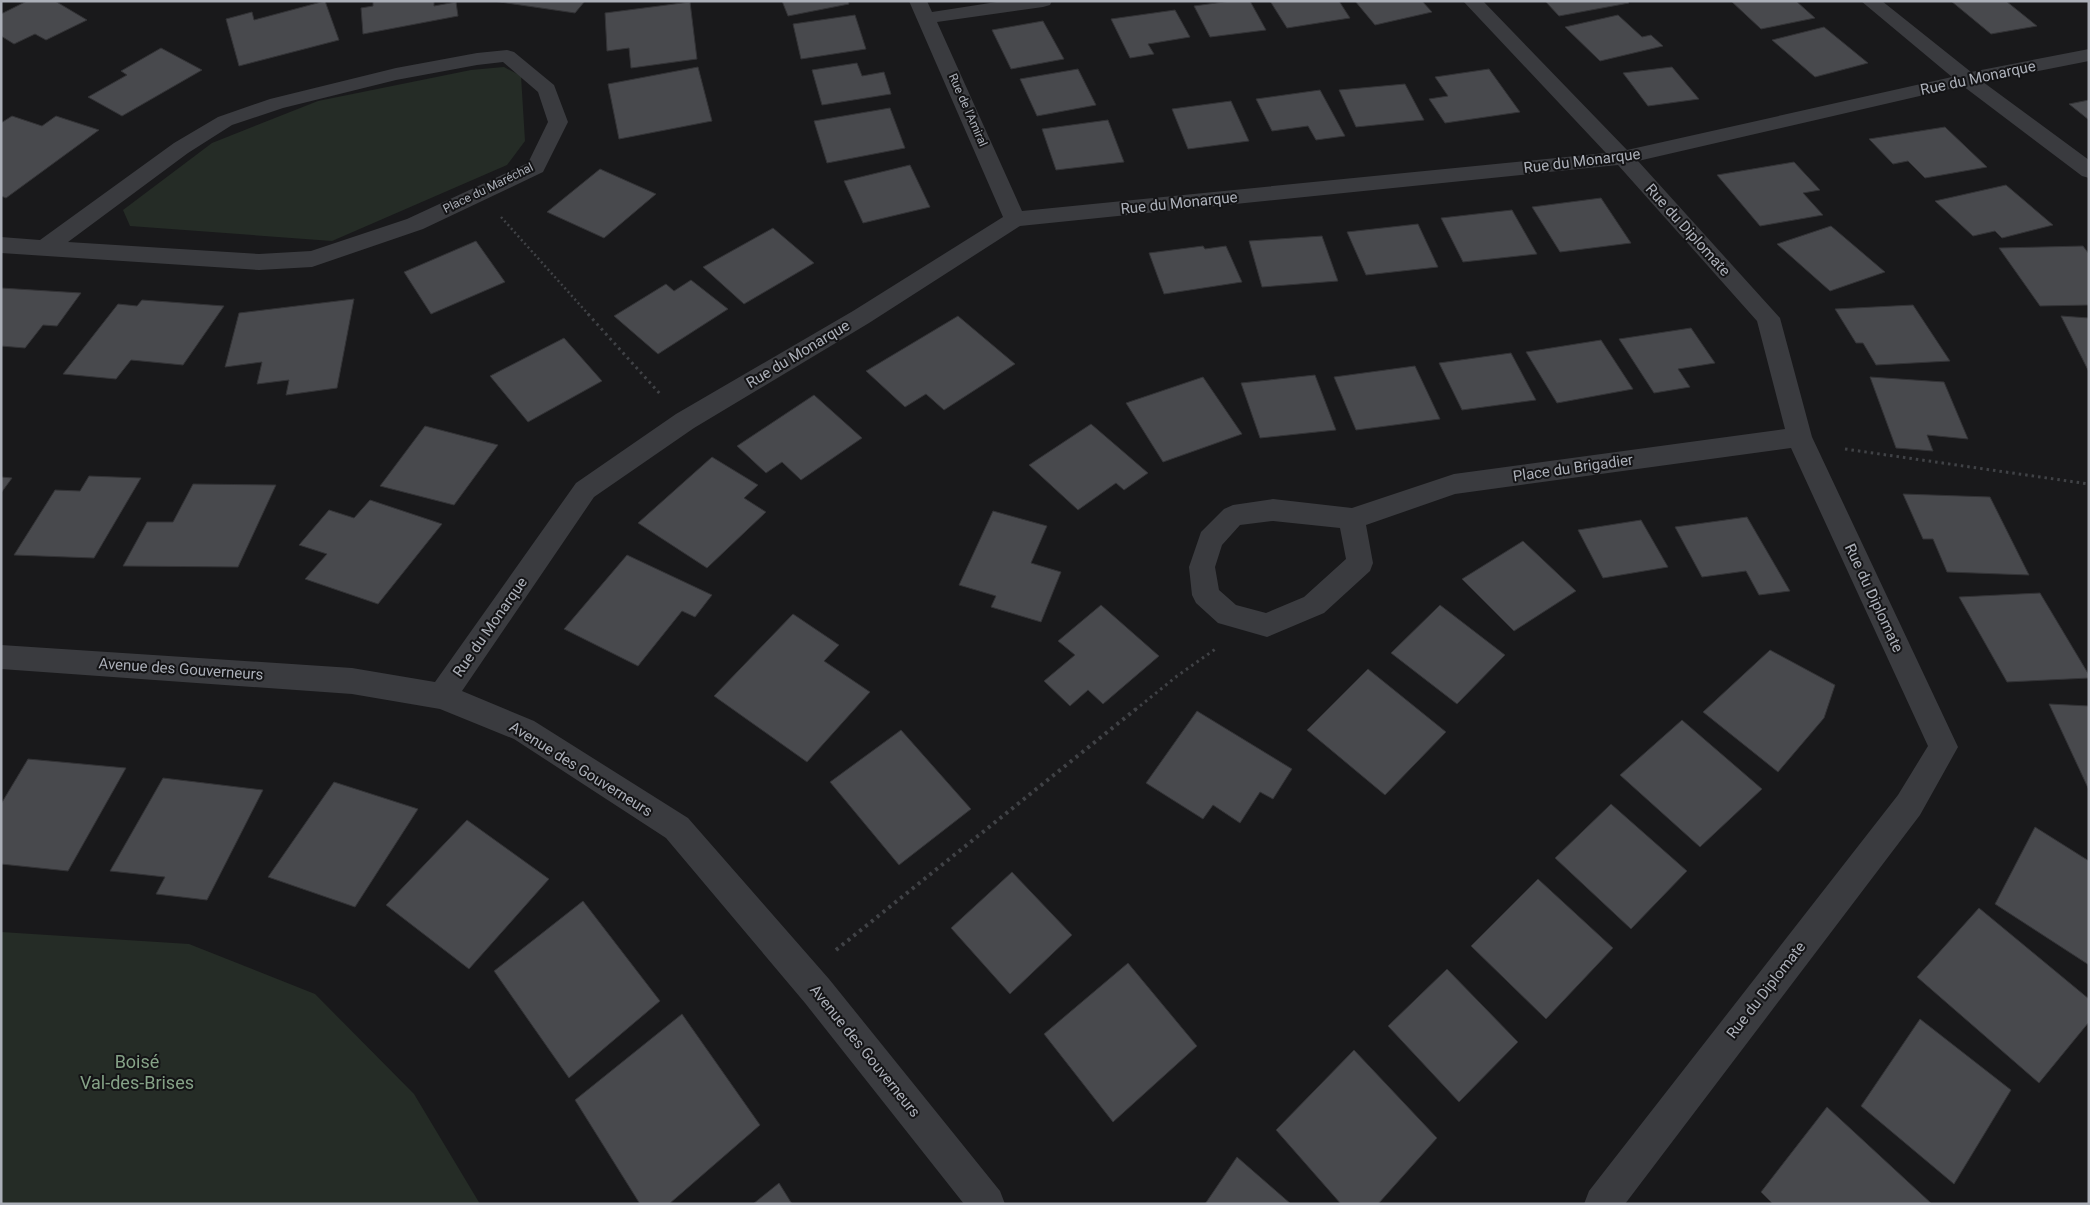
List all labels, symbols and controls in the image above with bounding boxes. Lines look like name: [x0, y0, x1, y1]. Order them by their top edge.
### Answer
street label: Rue du Monarque: [1919, 57, 2037, 99]
street label: Rue de l'Amiral: [946, 71, 990, 149]
street label: Rue du Monarque: [1523, 145, 1641, 177]
street label: Place du Maréchal: [441, 160, 535, 216]
street label: Rue du Diplomate: [1642, 180, 1734, 280]
street label: Rue du Monarque: [1120, 188, 1238, 218]
street label: Rue du Monarque: [743, 316, 853, 392]
street label: Place du Brigadier: [1512, 451, 1634, 485]
street label: Rue du Diplomate: [1841, 541, 1907, 655]
street label: Rue du Monarque: [449, 574, 531, 680]
street label: Avenue des Gouverneurs: [98, 654, 264, 684]
street label: Avenue des Gouverneurs: [506, 718, 656, 820]
street label: Rue du Diplomate: [1723, 938, 1809, 1042]
street label: Avenue des Gouverneurs: [806, 981, 924, 1121]
park label: Boisé Val-des-Brises: [80, 1051, 194, 1093]

